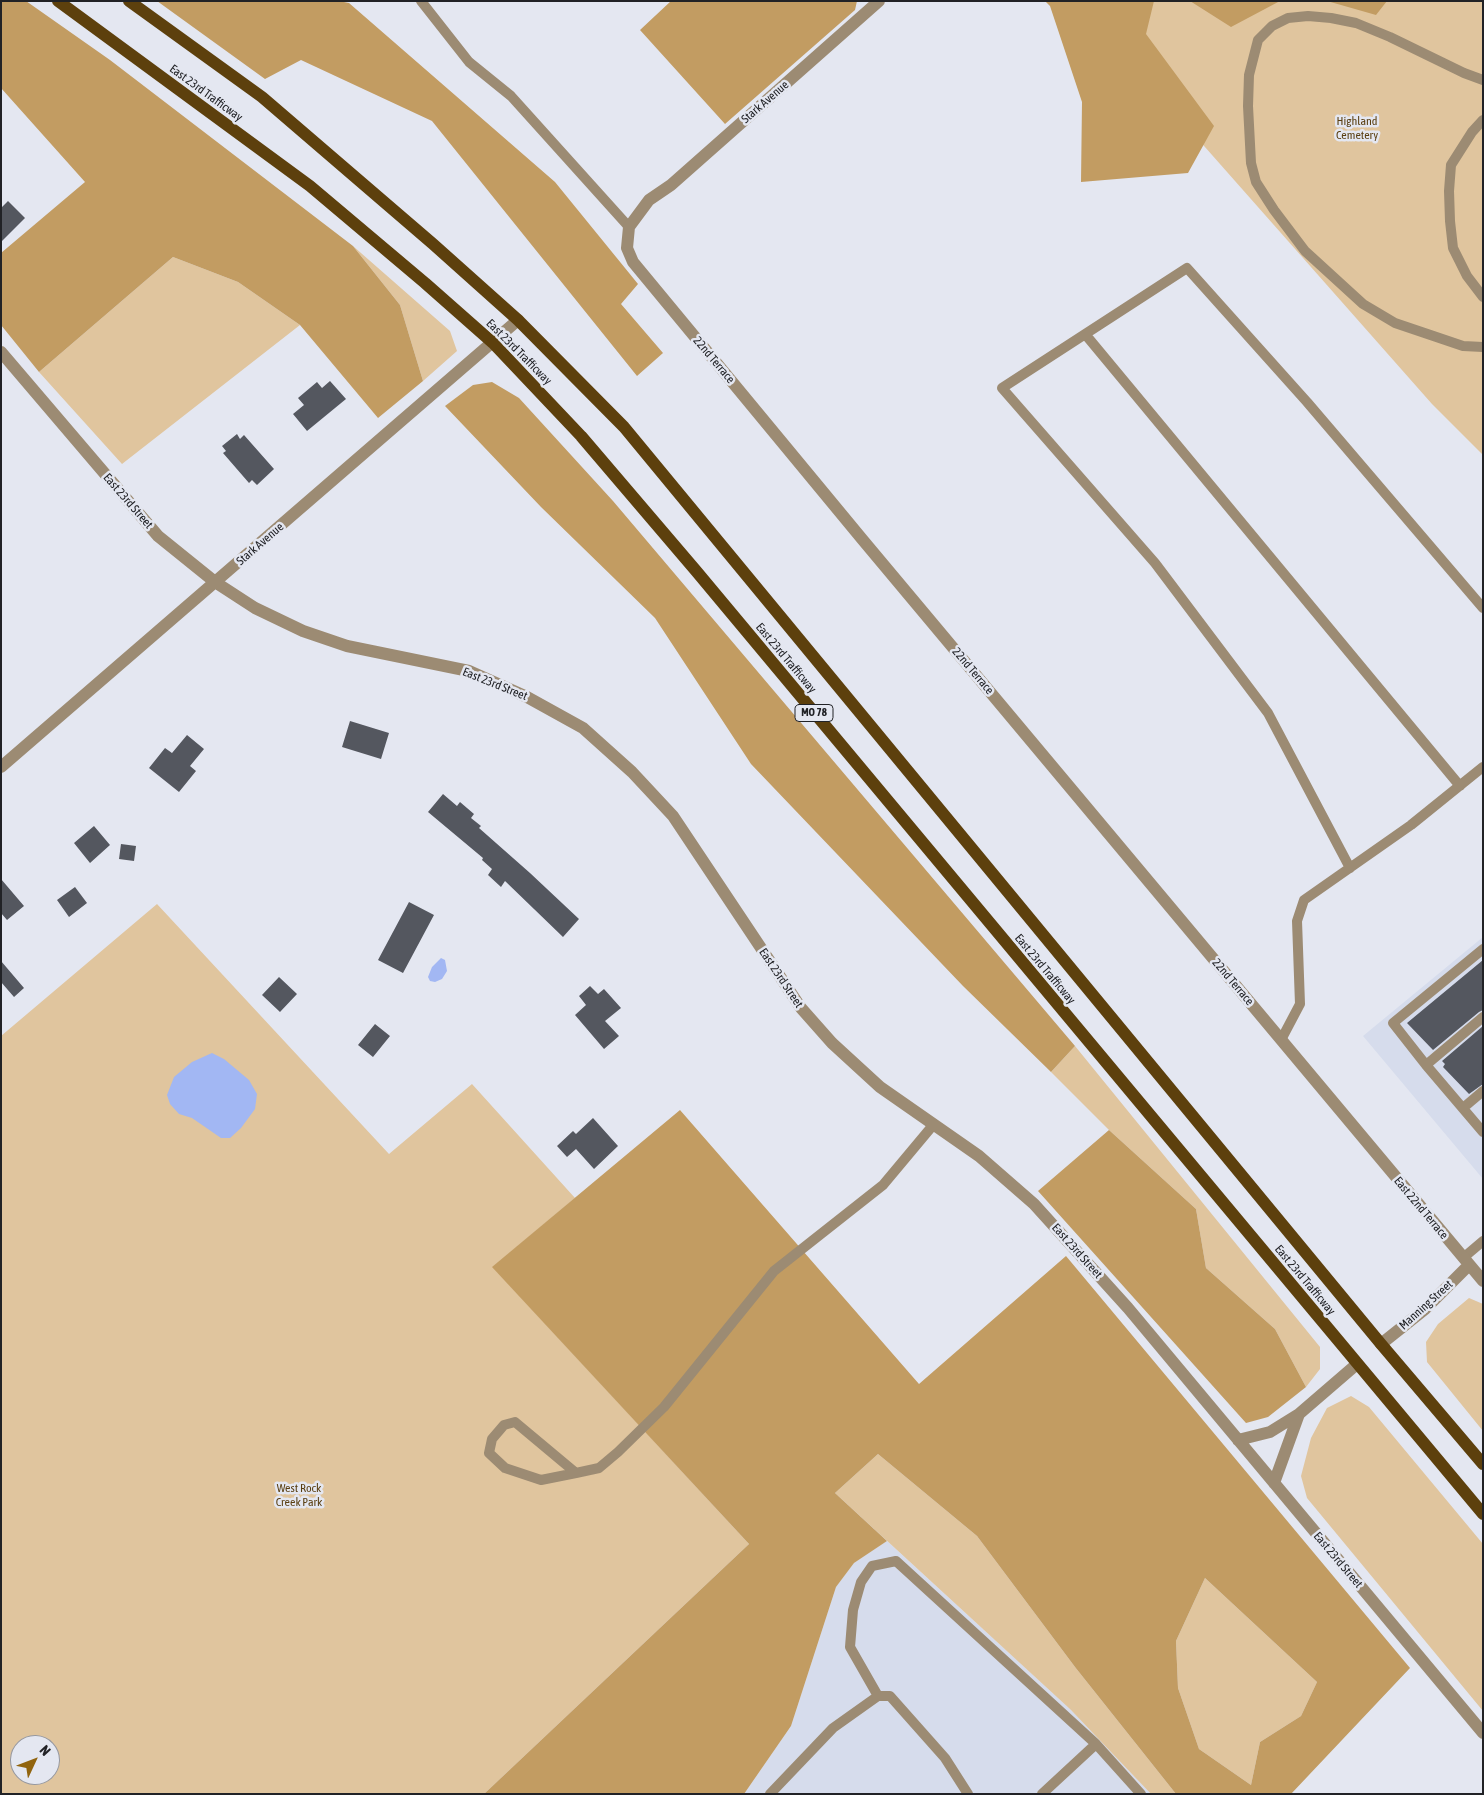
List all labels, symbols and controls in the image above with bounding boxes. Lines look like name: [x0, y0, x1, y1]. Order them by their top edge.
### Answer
street label: East 23rd Trafficway: [167, 62, 245, 124]
street label: Stark Avenue: [738, 78, 792, 126]
park label: Highland Cemetery: [1336, 114, 1378, 142]
street label: East 23rd Trafficway: [483, 316, 555, 388]
street label: 22nd Terrace: [690, 334, 738, 386]
street label: East 23rd Street: [100, 470, 156, 532]
street label: Stark Avenue: [233, 520, 287, 568]
street label: East 23rd Trafficway: [753, 620, 819, 696]
street label: 22nd Terrace: [949, 645, 997, 697]
street label: East 23rd Street: [461, 664, 529, 704]
road number: MO 78: [795, 704, 833, 721]
street label: East 23rd Trafficway: [1012, 931, 1078, 1007]
street label: East 23rd Street: [756, 946, 806, 1010]
street label: 22nd Terrace: [1209, 956, 1257, 1008]
street label: East 22nd Terrace: [1391, 1174, 1451, 1242]
street label: East 23rd Street: [1049, 1221, 1105, 1281]
street label: East 23rd Trafficway: [1272, 1242, 1338, 1318]
street label: Manning Street: [1396, 1277, 1456, 1333]
park label: West Rock Creek Park: [276, 1481, 322, 1509]
street label: East 23rd Street: [1310, 1529, 1366, 1591]
north arrow: [10, 1735, 60, 1785]
text: N: [37, 1742, 54, 1759]

